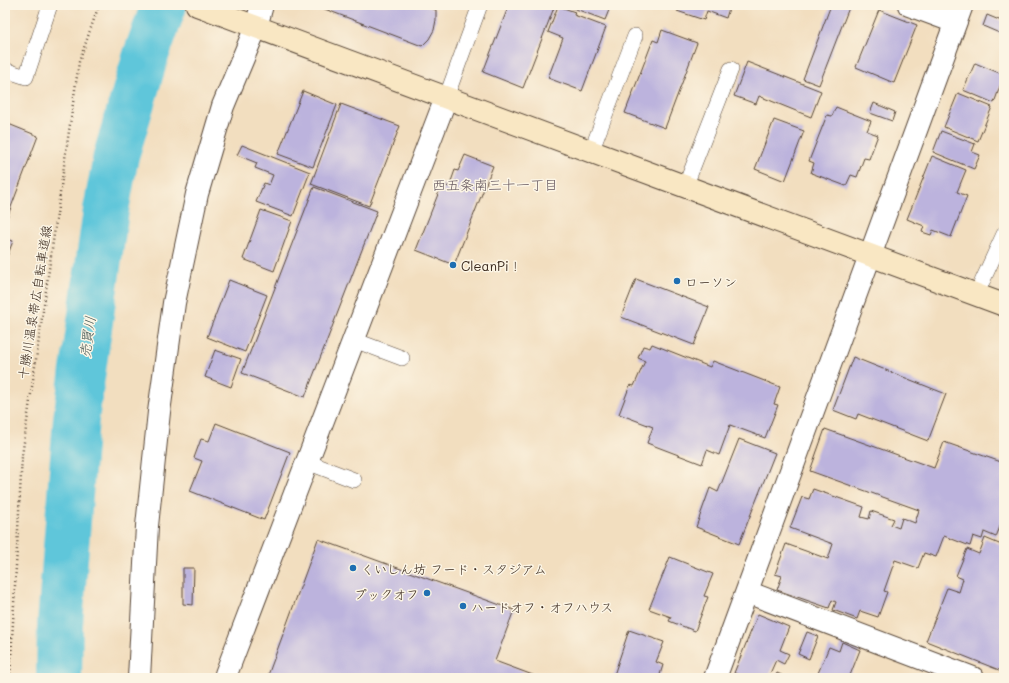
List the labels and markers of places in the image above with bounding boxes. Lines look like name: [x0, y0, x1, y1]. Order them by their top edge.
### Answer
place label: CleanPi！: [461, 257, 522, 274]
marker: CleanPi！: [448, 260, 458, 270]
place label: ローソン: [685, 273, 737, 290]
marker: ローソン: [672, 276, 682, 286]
place label: くいしん坊 フード・スタジアム: [361, 560, 547, 577]
marker: くいしん坊 フード・スタジアム: [348, 563, 358, 573]
place label: ブックオフ: [354, 585, 419, 602]
marker: ブックオフ: [422, 588, 432, 598]
place label: ハードオフ・オフハウス: [471, 598, 613, 615]
marker: ハードオフ・オフハウス: [458, 601, 468, 611]

